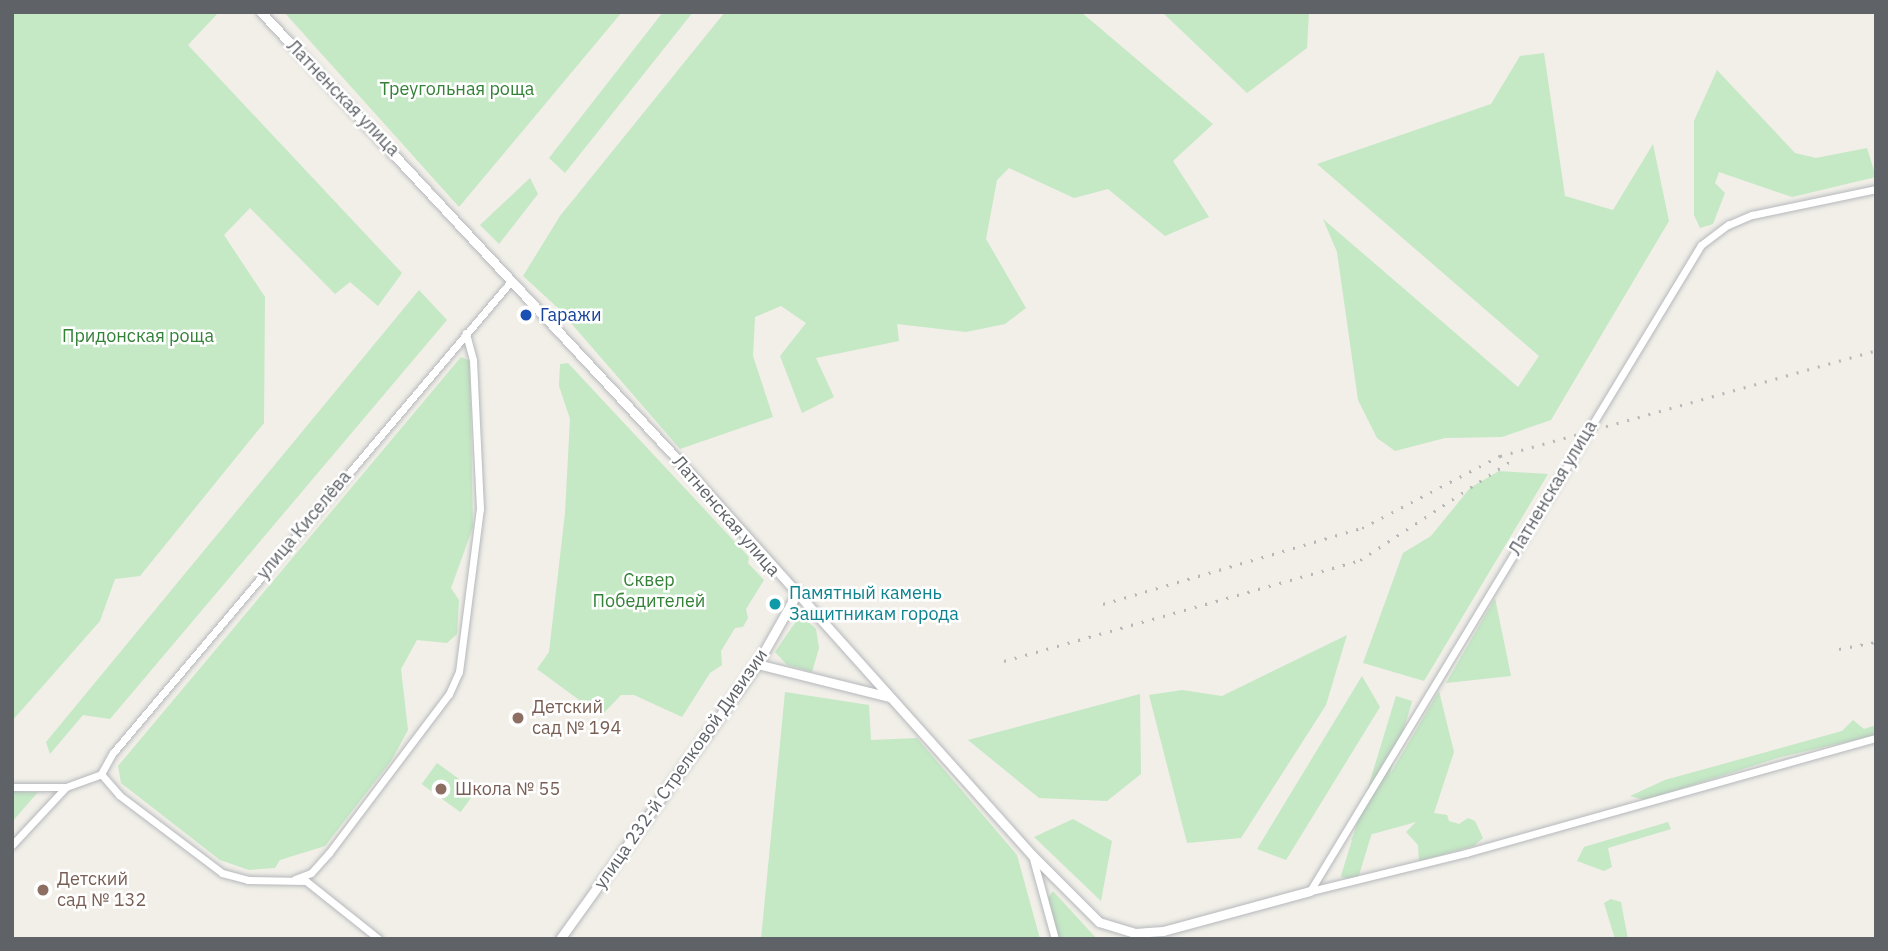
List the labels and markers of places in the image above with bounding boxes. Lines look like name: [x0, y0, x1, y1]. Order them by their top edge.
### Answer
place label: Гаражи: [540, 304, 602, 326]
marker: Гаражи: [518, 307, 534, 323]
place label: Памятный камень Защитникам города: [789, 583, 959, 626]
marker: Памятный камень Защитникам города: [767, 596, 783, 612]
place label: Детский сад № 194: [532, 697, 621, 740]
marker: Детский сад № 194: [510, 710, 526, 726]
place label: Школа № 55: [455, 778, 560, 800]
marker: Школа № 55: [433, 781, 449, 797]
place label: Детский сад № 132: [57, 869, 146, 912]
marker: Детский сад № 132: [35, 882, 51, 898]

